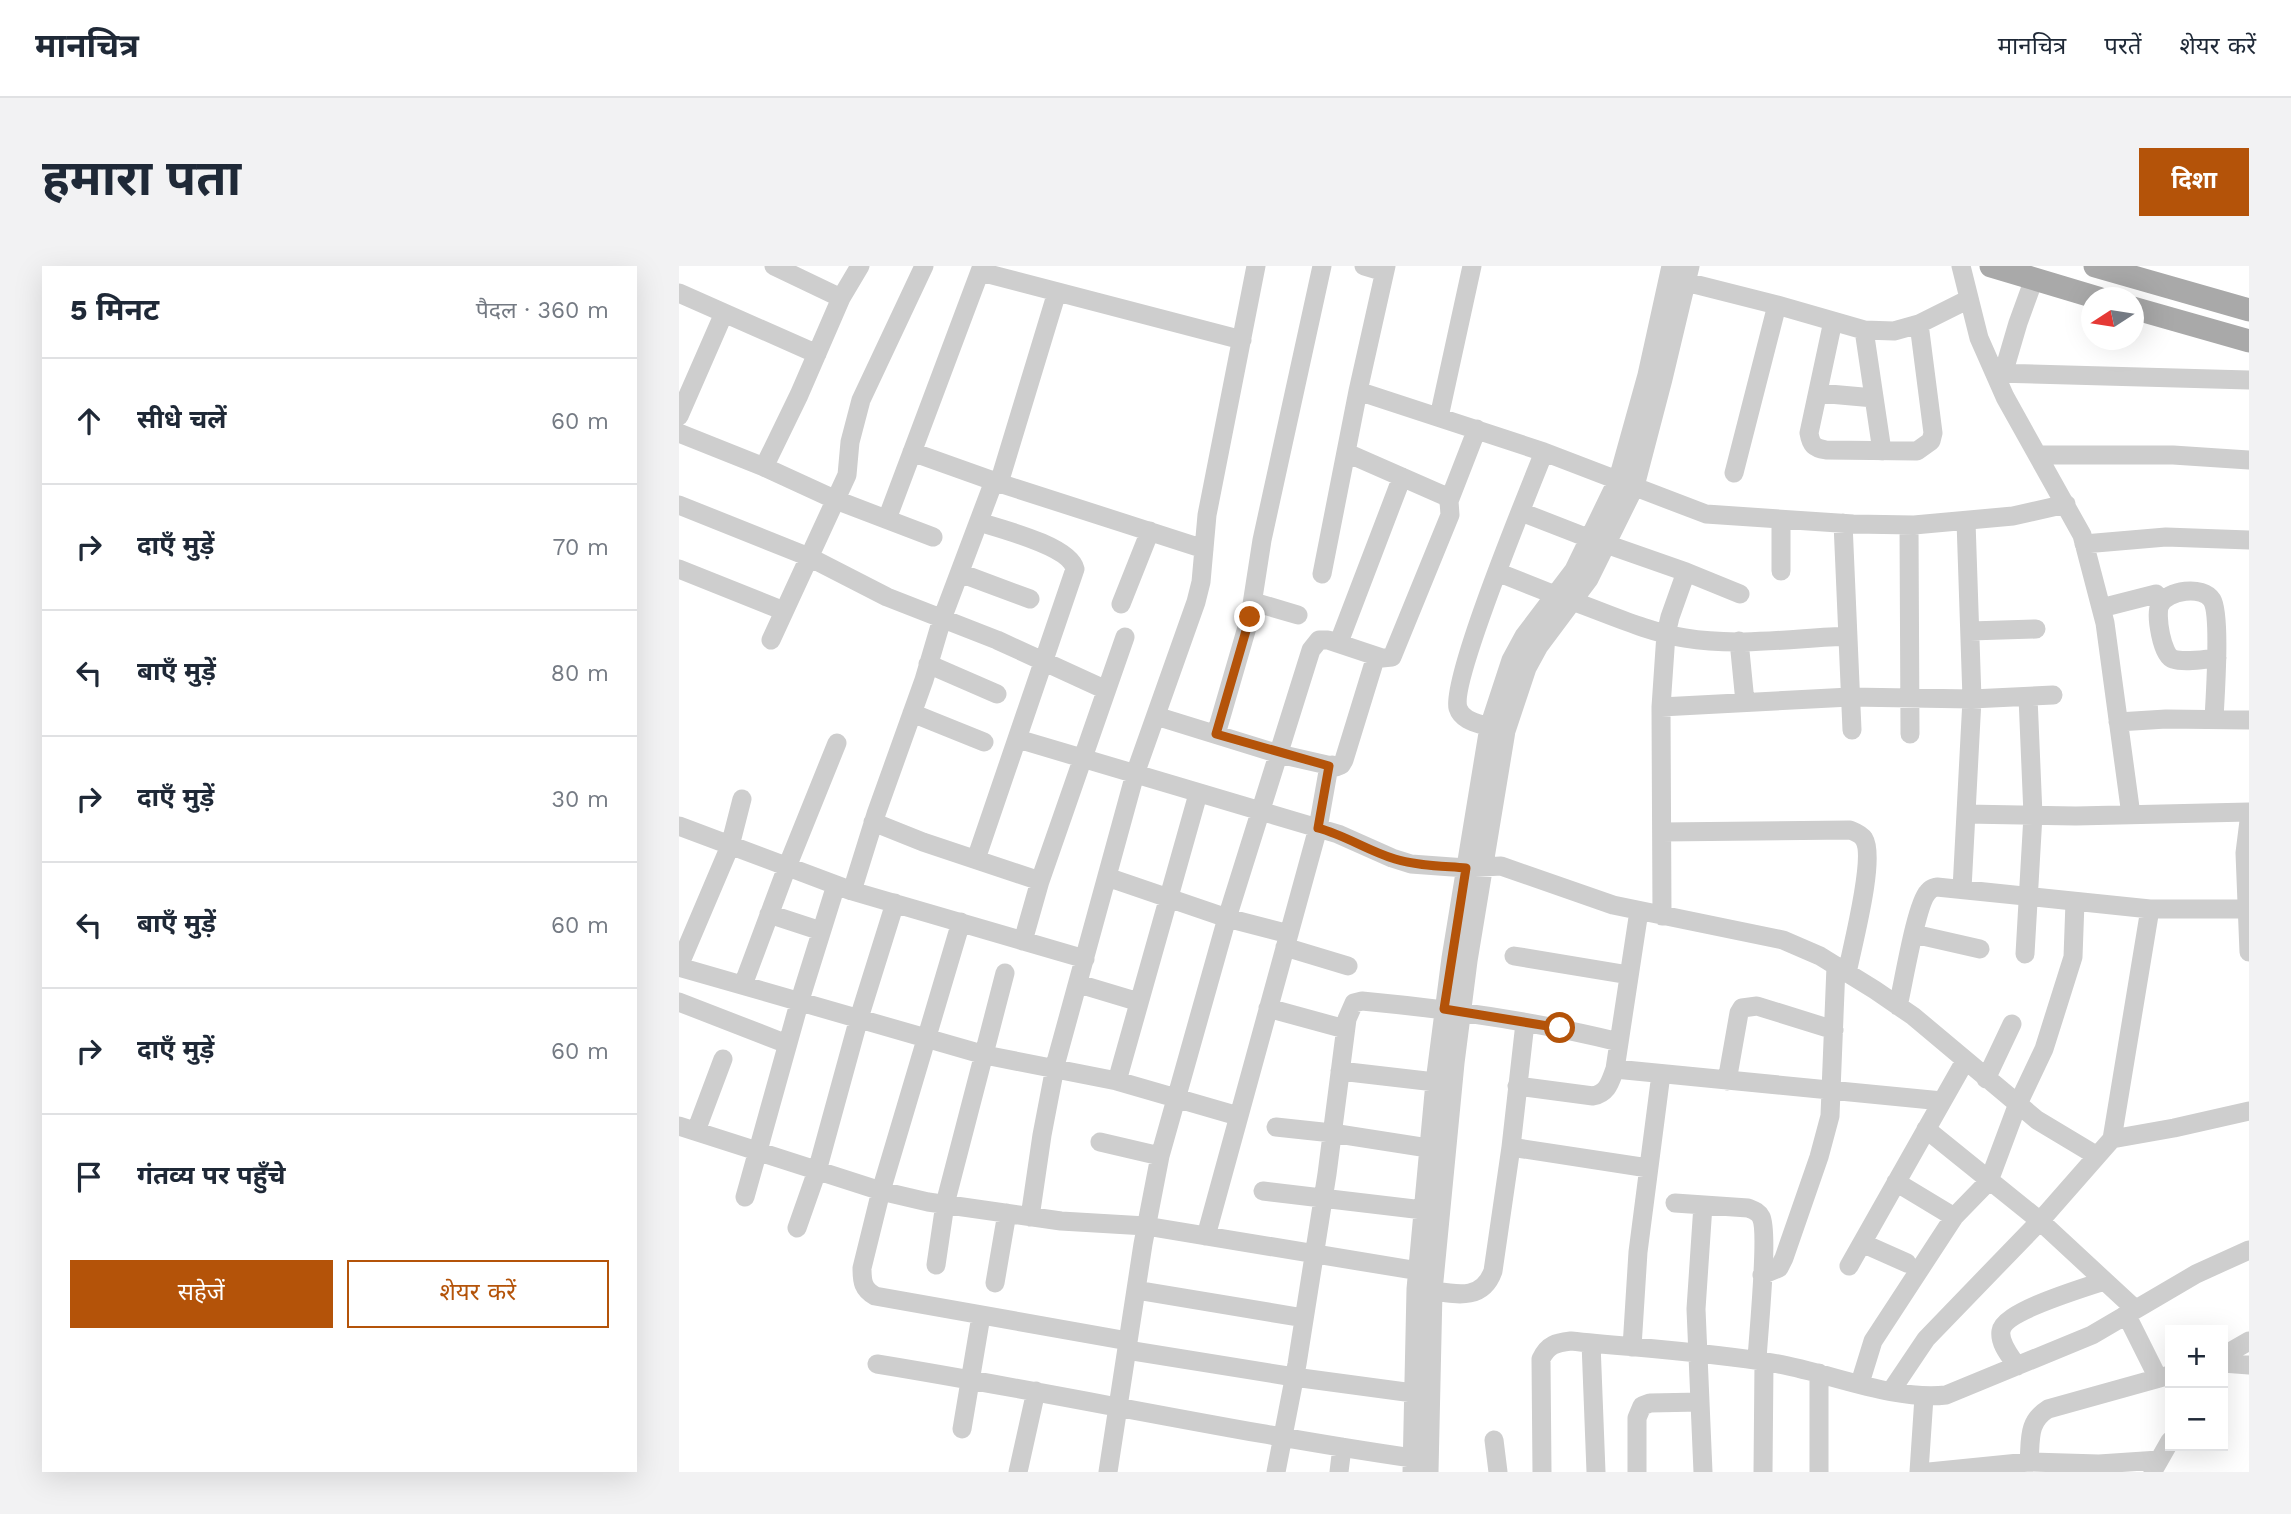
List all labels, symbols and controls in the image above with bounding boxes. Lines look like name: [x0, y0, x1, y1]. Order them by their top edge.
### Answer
text: मानचित्र: [35, 26, 139, 65]
text: मानचित्र: [1998, 32, 2066, 60]
text: परतें: [2104, 32, 2142, 60]
text: शेयर करें: [2180, 32, 2256, 60]
button: दिशा: [2139, 148, 2249, 216]
text: हमारा पता: [42, 149, 241, 207]
north arrow: [2081, 287, 2144, 350]
text: 5 मिनट: [70, 292, 159, 327]
text: पैदल · 360 m: [476, 297, 609, 324]
icon: ahead: [70, 402, 108, 440]
text: सीधे चलें: [137, 404, 226, 434]
text: 60 m: [551, 408, 609, 435]
icon: right: [70, 528, 108, 566]
text: दाएँ मुड़ें: [137, 530, 214, 560]
text: 70 m: [552, 534, 609, 561]
route end: [1234, 601, 1265, 632]
icon: left: [70, 654, 108, 692]
text: बाएँ मुड़ें: [137, 656, 216, 686]
text: 80 m: [551, 660, 609, 687]
icon: right: [70, 780, 108, 818]
text: दाएँ मुड़ें: [137, 782, 214, 812]
text: 30 m: [552, 786, 609, 813]
icon: left: [70, 906, 108, 944]
text: बाएँ मुड़ें: [137, 908, 216, 938]
text: 60 m: [551, 912, 609, 939]
route start: [1544, 1012, 1575, 1043]
icon: right: [70, 1032, 108, 1070]
text: दाएँ मुड़ें: [137, 1034, 214, 1064]
text: 60 m: [551, 1038, 609, 1065]
icon: arrive: [70, 1158, 108, 1196]
text: गंतव्य पर पहुँचे: [137, 1160, 286, 1190]
button: सहेजें: [70, 1260, 333, 1328]
button: शेयर करें: [347, 1260, 609, 1328]
map controls: [2165, 1325, 2228, 1451]
button: +: [2165, 1325, 2228, 1388]
button: −: [2165, 1388, 2228, 1451]

